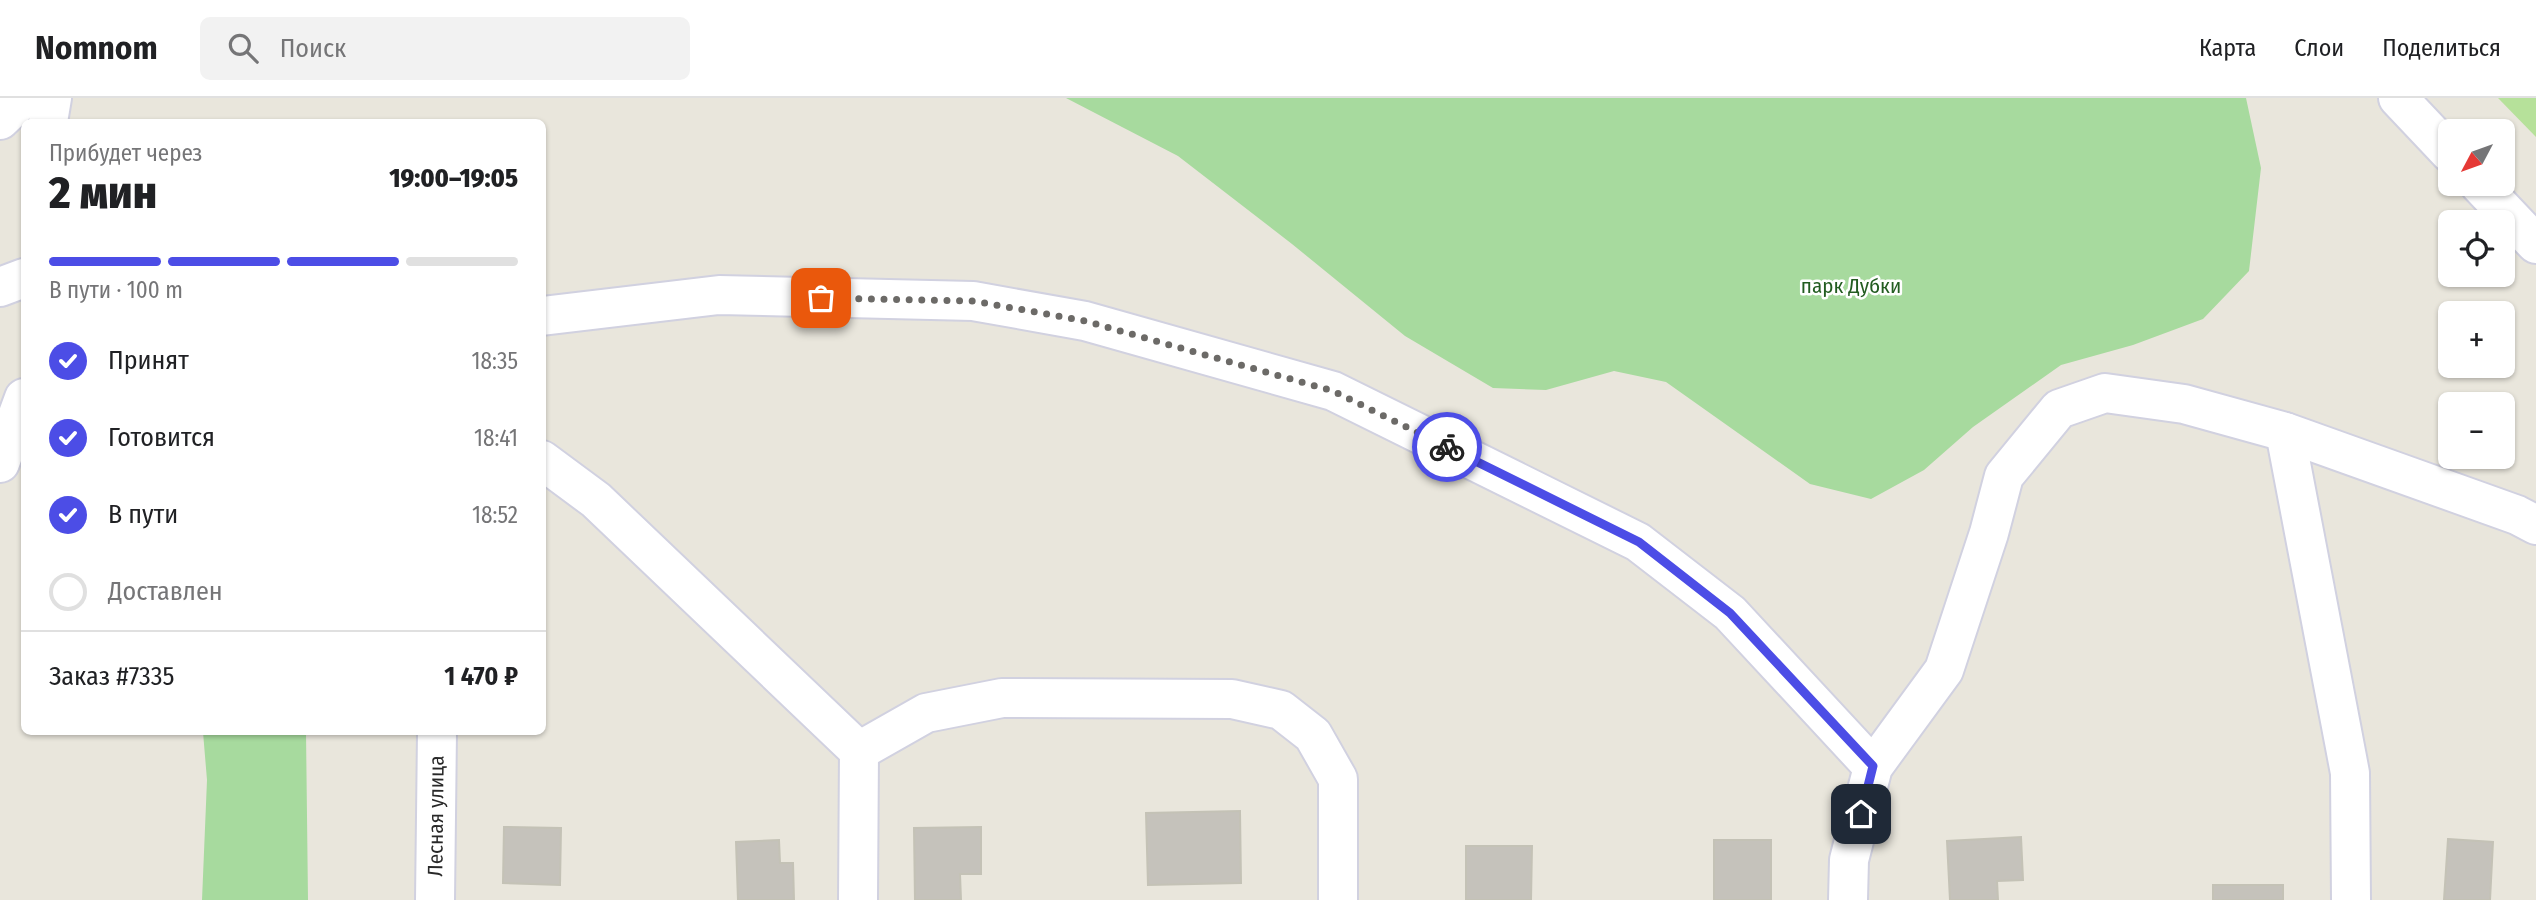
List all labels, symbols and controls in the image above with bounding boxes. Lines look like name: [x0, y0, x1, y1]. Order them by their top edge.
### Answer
search box: [200, 17, 690, 80]
text: Nomnom: [35, 28, 158, 68]
icon: search: [224, 29, 262, 67]
text: Поиск: [280, 33, 346, 64]
text: Карта: [2199, 34, 2256, 62]
text: Слои: [2294, 34, 2344, 62]
text: Поделиться: [2382, 34, 2501, 62]
north arrow: [2438, 119, 2515, 196]
map controls: [2438, 119, 2515, 469]
text: Прибудет через: [49, 139, 202, 167]
text: 19:00–19:05: [389, 163, 518, 194]
text: 2 мин: [49, 165, 157, 220]
button: locate: [2438, 210, 2515, 287]
pin: [791, 268, 851, 328]
park label: парк Дубки: [1801, 273, 1901, 299]
text: В пути · 100 m: [49, 276, 183, 304]
icon: bag: [802, 279, 840, 317]
button: +: [2438, 301, 2515, 378]
icon: check: [49, 342, 87, 380]
text: Принят: [108, 345, 189, 376]
text: 18:35: [472, 347, 518, 375]
button: −: [2438, 392, 2515, 469]
courier: [1412, 412, 1482, 482]
icon: check: [49, 419, 87, 457]
text: Готовится: [108, 422, 215, 453]
text: 18:41: [474, 424, 518, 452]
icon: bike: [1428, 428, 1466, 466]
icon: check: [49, 496, 87, 534]
text: В пути: [108, 499, 178, 530]
text: 18:52: [472, 501, 518, 529]
text: Доставлен: [108, 576, 223, 607]
text: Заказ #7335: [49, 661, 174, 692]
text: 1 470 ₽: [444, 661, 518, 692]
street label: Лесная улица: [422, 755, 450, 877]
pin: [1831, 784, 1891, 844]
icon: home: [1842, 795, 1880, 833]

